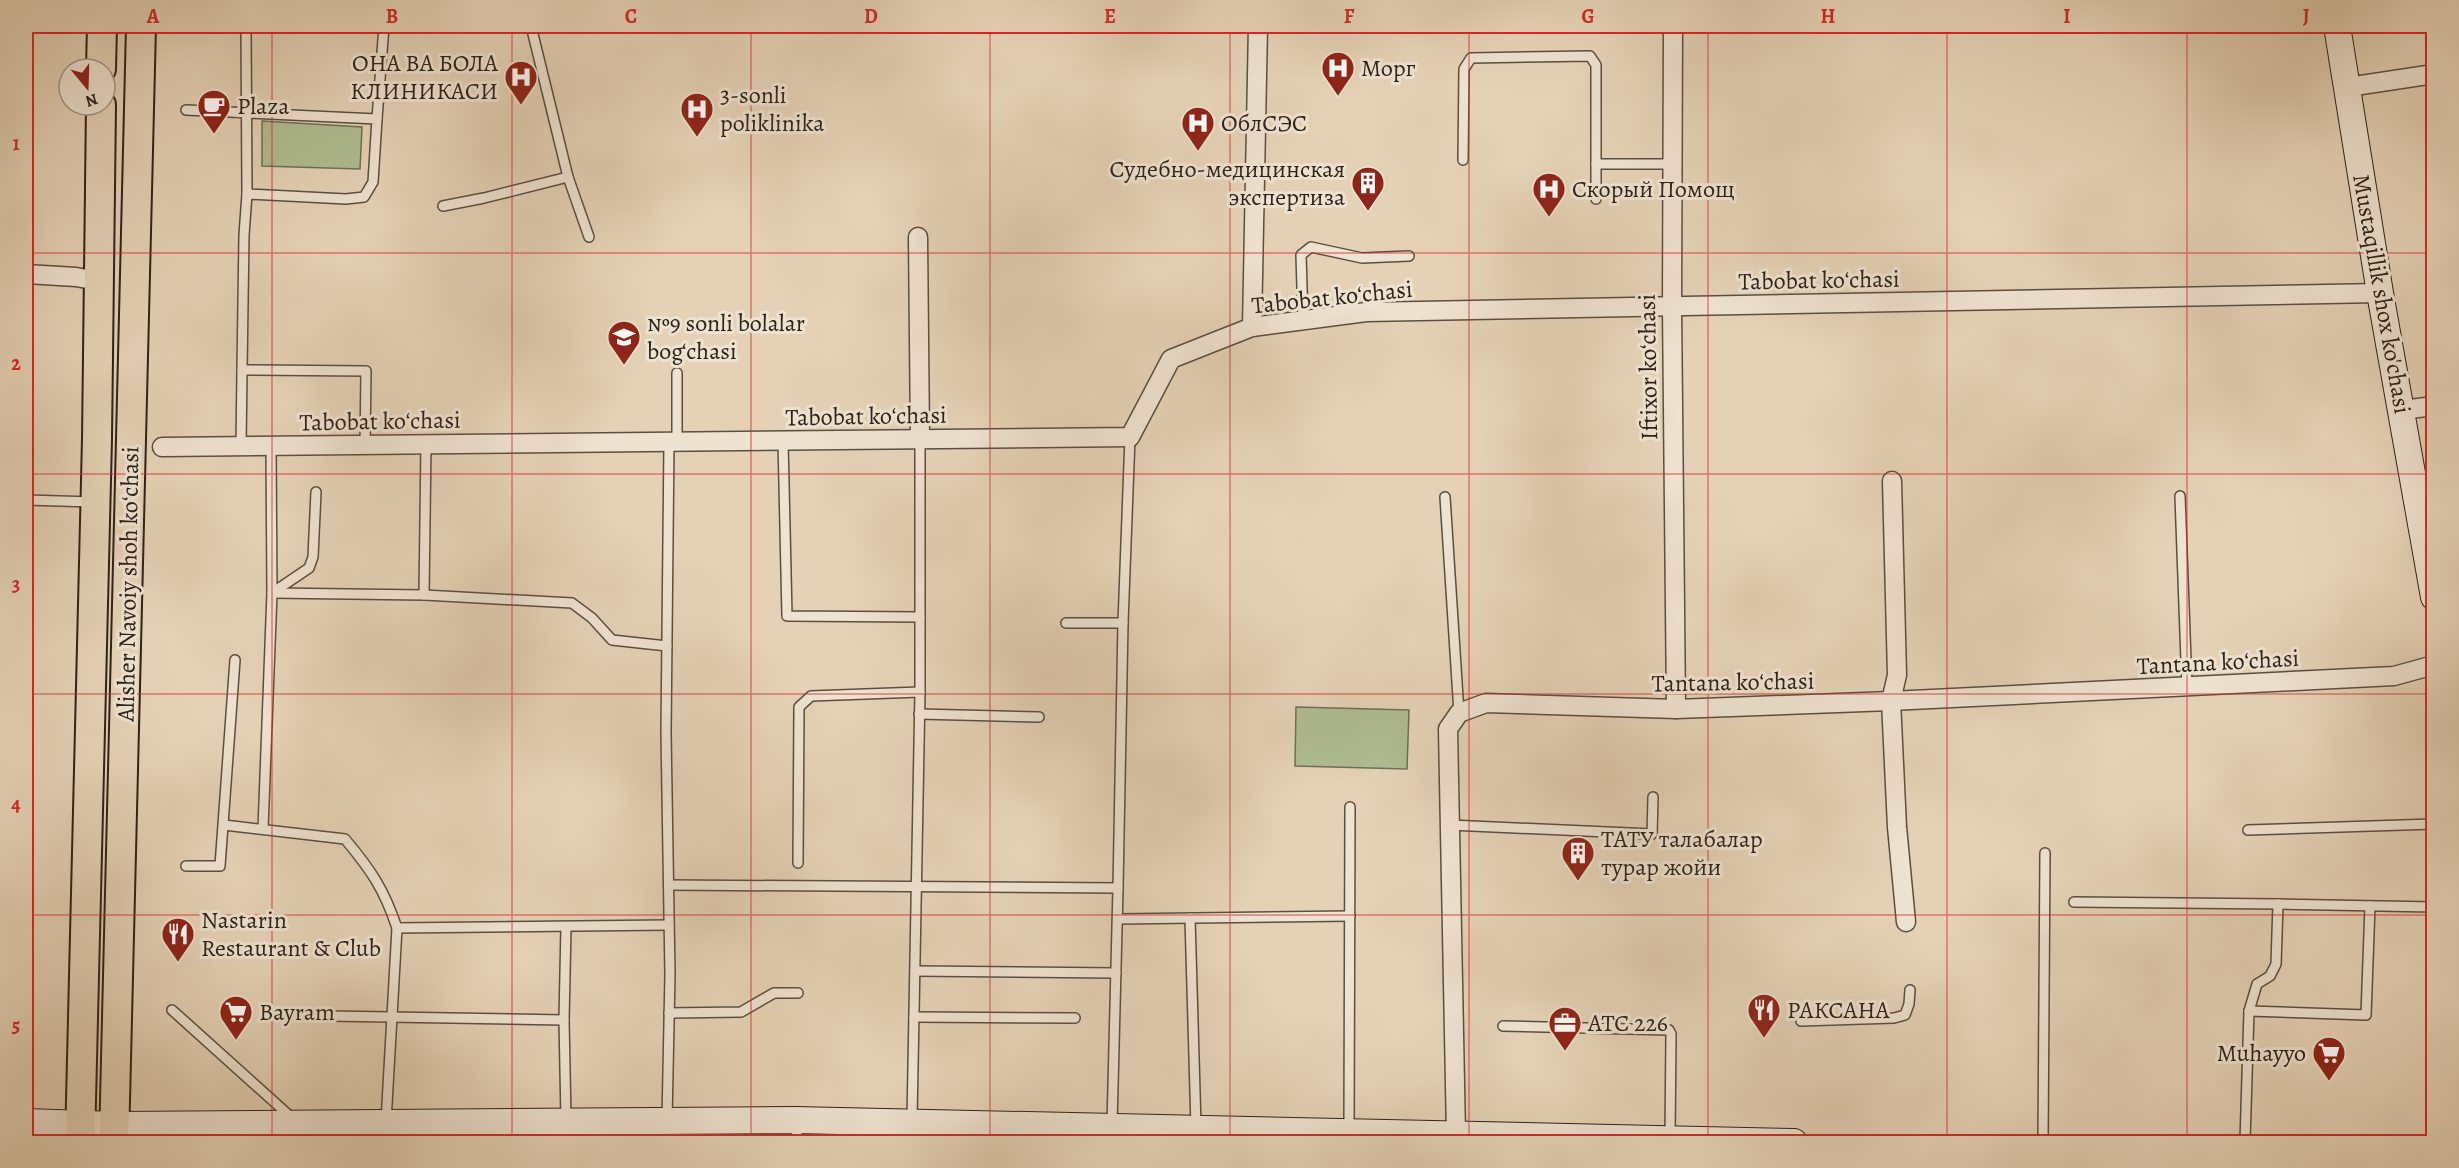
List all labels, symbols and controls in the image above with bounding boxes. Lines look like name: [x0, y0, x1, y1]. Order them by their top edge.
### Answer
text: A: [146, 3, 160, 30]
text: B: [386, 3, 398, 30]
text: C: [625, 3, 637, 30]
text: D: [864, 3, 878, 30]
text: E: [1104, 3, 1116, 30]
text: F: [1344, 3, 1355, 30]
text: G: [1581, 3, 1595, 30]
text: H: [1821, 3, 1836, 30]
text: I: [2063, 3, 2071, 30]
text: J: [2303, 3, 2310, 30]
place label: ОНА ВА БОЛА КЛИНИКАСИ: [350, 47, 499, 107]
hospital icon: Морг: [1320, 50, 1356, 97]
place label: Морг: [1361, 52, 1416, 84]
north arrow: [57, 57, 117, 117]
hospital icon: ОНА ВА БОЛА КЛИНИКАСИ: [503, 59, 539, 106]
place label: 3-sonli poliklinika: [720, 79, 825, 139]
text: N: [82, 88, 101, 113]
cafe icon: Plaza: [196, 88, 232, 135]
place label: Plaza: [237, 90, 290, 122]
hospital icon: 3-sonli poliklinika: [679, 91, 715, 138]
hospital icon: ОблСЭС: [1180, 105, 1216, 152]
place label: ОблСЭС: [1221, 107, 1307, 139]
text: 1: [12, 130, 20, 157]
place label: Судебно-медицинская экспертиза: [1110, 153, 1345, 213]
building icon: Судебно-медицинская экспертиза: [1350, 165, 1386, 212]
hospital icon: Скорый Помощ: [1531, 171, 1567, 218]
street label: Mustaqillik shox ko'chasi: [2345, 172, 2419, 416]
place label: Скорый Помощ: [1572, 173, 1735, 205]
street label: Tabobat koʻchasi: [1738, 263, 1900, 297]
street label: Tabobat koʻchasi: [1250, 273, 1414, 321]
street label: Iftixor koʻchasi: [1631, 294, 1665, 440]
place label: №9 sonli bolalar bog‘chasi: [647, 307, 805, 367]
school or university icon: №9 sonli bolalar bog‘chasi: [606, 319, 642, 366]
text: 2: [11, 350, 21, 377]
street label: Tabobat koʻchasi: [785, 399, 947, 433]
street label: Tabobat koʻchasi: [299, 404, 461, 438]
street label: Alisher Navoiy shoh koʻchasi: [110, 446, 146, 723]
text: 3: [12, 571, 20, 598]
street label: Tantana koʻchasi: [2136, 642, 2300, 682]
street label: Tantana koʻchasi: [1651, 665, 1815, 699]
text: 4: [11, 791, 21, 818]
place label: ТАТУ талабалар турар жойи: [1601, 823, 1763, 883]
building icon: ТАТУ талабалар турар жойи: [1560, 835, 1596, 882]
place label: Nastarin Restaurant & Club: [201, 904, 381, 964]
restaurant icon: Nastarin Restaurant & Club: [160, 916, 196, 963]
restaurant icon: РАКСАНА: [1746, 992, 1782, 1039]
supermarket icon: Bayram: [218, 994, 254, 1041]
place label: РАКСАНА: [1787, 994, 1890, 1026]
place label: Bayram: [259, 996, 335, 1028]
office icon: АТС 226: [1547, 1005, 1583, 1052]
place label: АТС 226: [1587, 1007, 1668, 1039]
text: 5: [12, 1012, 20, 1039]
supermarket icon: Muhayyo: [2311, 1035, 2347, 1082]
place label: Muhayyo: [2217, 1037, 2306, 1069]

